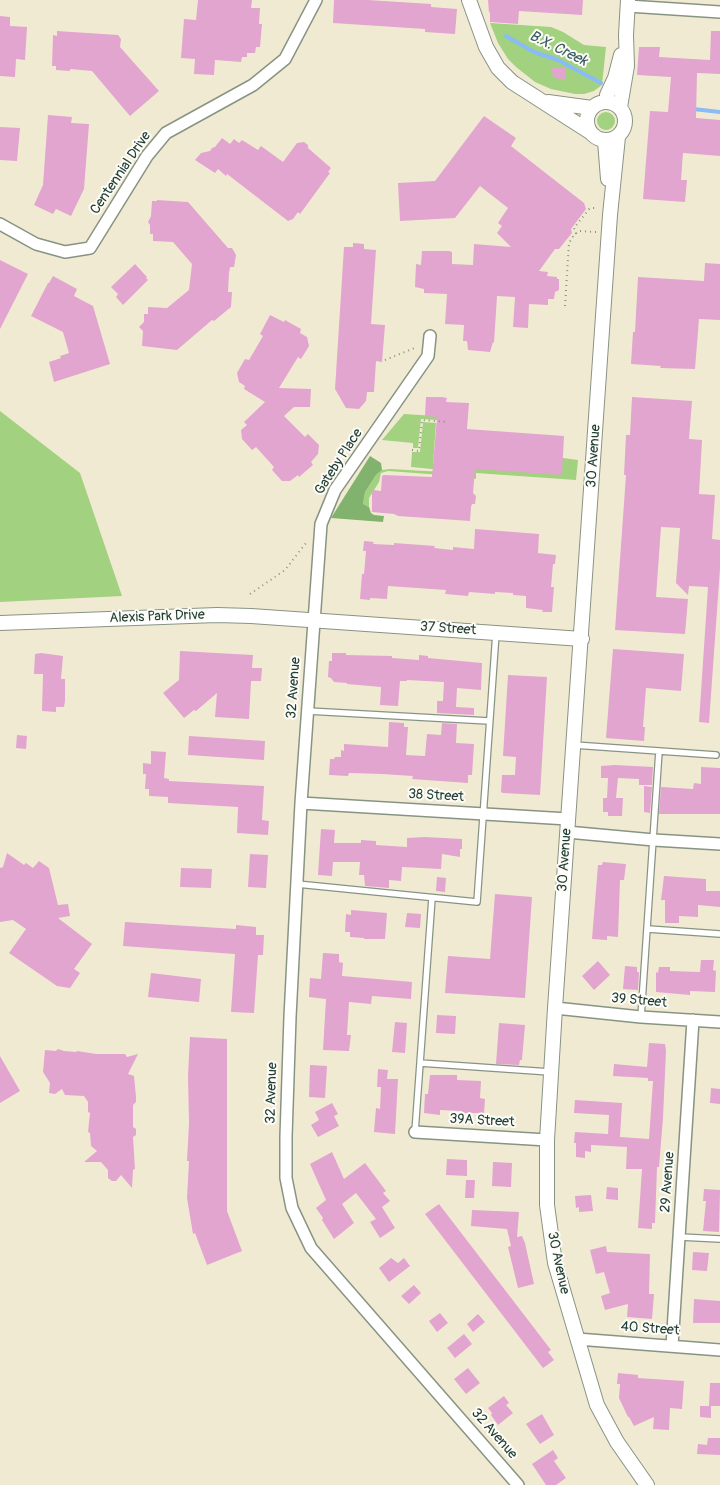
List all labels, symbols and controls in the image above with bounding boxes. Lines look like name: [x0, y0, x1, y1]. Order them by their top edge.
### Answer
water label: B.X. Creek: [526, 27, 590, 71]
street label: Centennial Drive: [87, 128, 155, 218]
street label: 30 Avenue: [583, 424, 605, 488]
street label: Gateby Place: [311, 426, 367, 498]
street label: Alexis Park Drive: [109, 607, 205, 627]
street label: 37 Street: [419, 619, 477, 639]
street label: 32 Avenue: [283, 657, 305, 719]
street label: 38 Street: [408, 786, 464, 806]
street label: 30 Avenue: [554, 828, 576, 892]
street label: 39 Street: [610, 990, 668, 1012]
street label: 32 Avenue: [263, 1062, 281, 1124]
street label: 39A Street: [449, 1111, 515, 1131]
street label: 29 Avenue: [657, 1151, 679, 1213]
street label: 30 Avenue: [543, 1230, 573, 1296]
street label: 40 Street: [620, 1319, 680, 1339]
street label: 32 Avenue: [467, 1405, 521, 1463]

